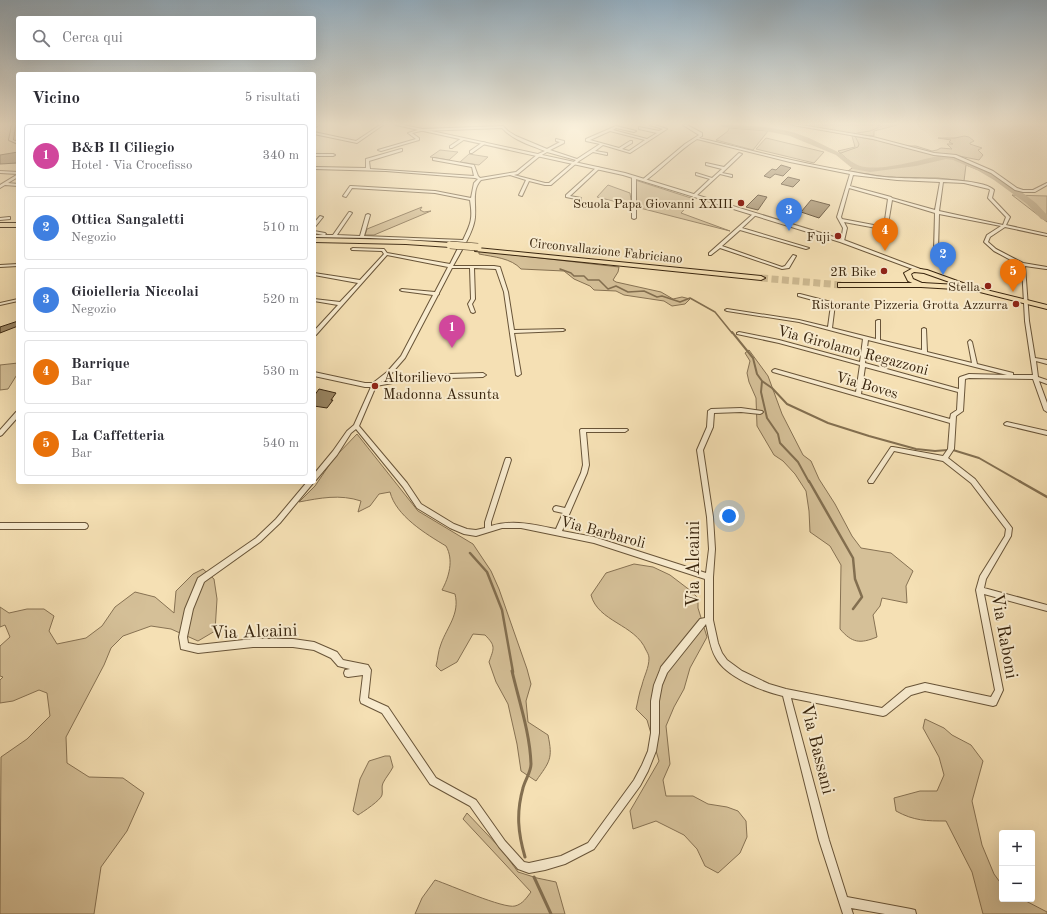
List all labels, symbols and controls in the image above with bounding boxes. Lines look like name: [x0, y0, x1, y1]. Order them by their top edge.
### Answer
search box: [16, 16, 316, 60]
icon: search: [30, 27, 52, 49]
text: Cerca qui: [62, 31, 123, 46]
text: Vicino: [32, 90, 80, 107]
text: 5 risultati: [245, 91, 300, 104]
text: B&B Il Ciliegio: [71, 141, 175, 156]
text: 1: [42, 149, 50, 162]
text: 340 m: [262, 149, 299, 162]
text: Hotel · Via Crocefisso: [71, 159, 192, 172]
place label: Scuola Papa Giovanni XXIII: [573, 198, 733, 211]
marker: Scuola Papa Giovanni XXIII: [736, 198, 746, 208]
pin: 3: [776, 198, 802, 231]
text: Ottica Sangaletti: [71, 213, 184, 228]
pin: 4: [872, 218, 898, 251]
text: 2: [42, 221, 50, 234]
text: 510 m: [262, 221, 299, 234]
text: Negozio: [71, 231, 116, 244]
place label: Fuji: [807, 231, 830, 244]
marker: Fuji: [833, 231, 843, 241]
street label: Circonvallazione Fabriciano: [528, 237, 683, 266]
pin: 2: [930, 242, 956, 275]
pin: 5: [1000, 259, 1026, 292]
place label: 2R Bike: [830, 266, 876, 279]
marker: 2R Bike: [879, 266, 889, 276]
place label: Stella: [948, 281, 981, 294]
marker: Stella: [983, 281, 993, 291]
text: Gioielleria Niccolai: [71, 285, 199, 300]
text: 3: [42, 293, 50, 306]
text: 520 m: [262, 293, 299, 306]
place label: Ristorante Pizzeria Grotta Azzurra: [811, 299, 1009, 312]
marker: Ristorante Pizzeria Grotta Azzurra: [1011, 299, 1021, 309]
text: Negozio: [71, 303, 116, 316]
pin: 1: [439, 315, 465, 348]
street label: Via Girolamo Regazzoni: [775, 324, 930, 379]
text: Barrique: [71, 357, 130, 372]
text: 4: [42, 365, 50, 378]
text: 530 m: [262, 365, 299, 378]
street label: Via Boves: [834, 370, 900, 403]
place label: Altorilievo Madonna Assunta: [383, 371, 500, 403]
text: Bar: [71, 375, 92, 388]
marker: Altorilievo Madonna Assunta: [370, 381, 380, 391]
text: La Caffetteria: [71, 429, 165, 444]
text: 5: [42, 437, 50, 450]
text: 540 m: [262, 437, 299, 450]
text: Bar: [71, 447, 92, 460]
your location: [719, 506, 739, 526]
street label: Via Barbaroli: [559, 515, 647, 552]
street label: Via Alcaini: [685, 521, 703, 607]
street label: Via Raboni: [988, 592, 1020, 680]
street label: Via Alcaini: [210, 621, 298, 643]
street label: Via Bassani: [797, 702, 837, 796]
map controls: [999, 830, 1035, 902]
button: +: [999, 830, 1035, 866]
button: −: [999, 866, 1035, 902]

